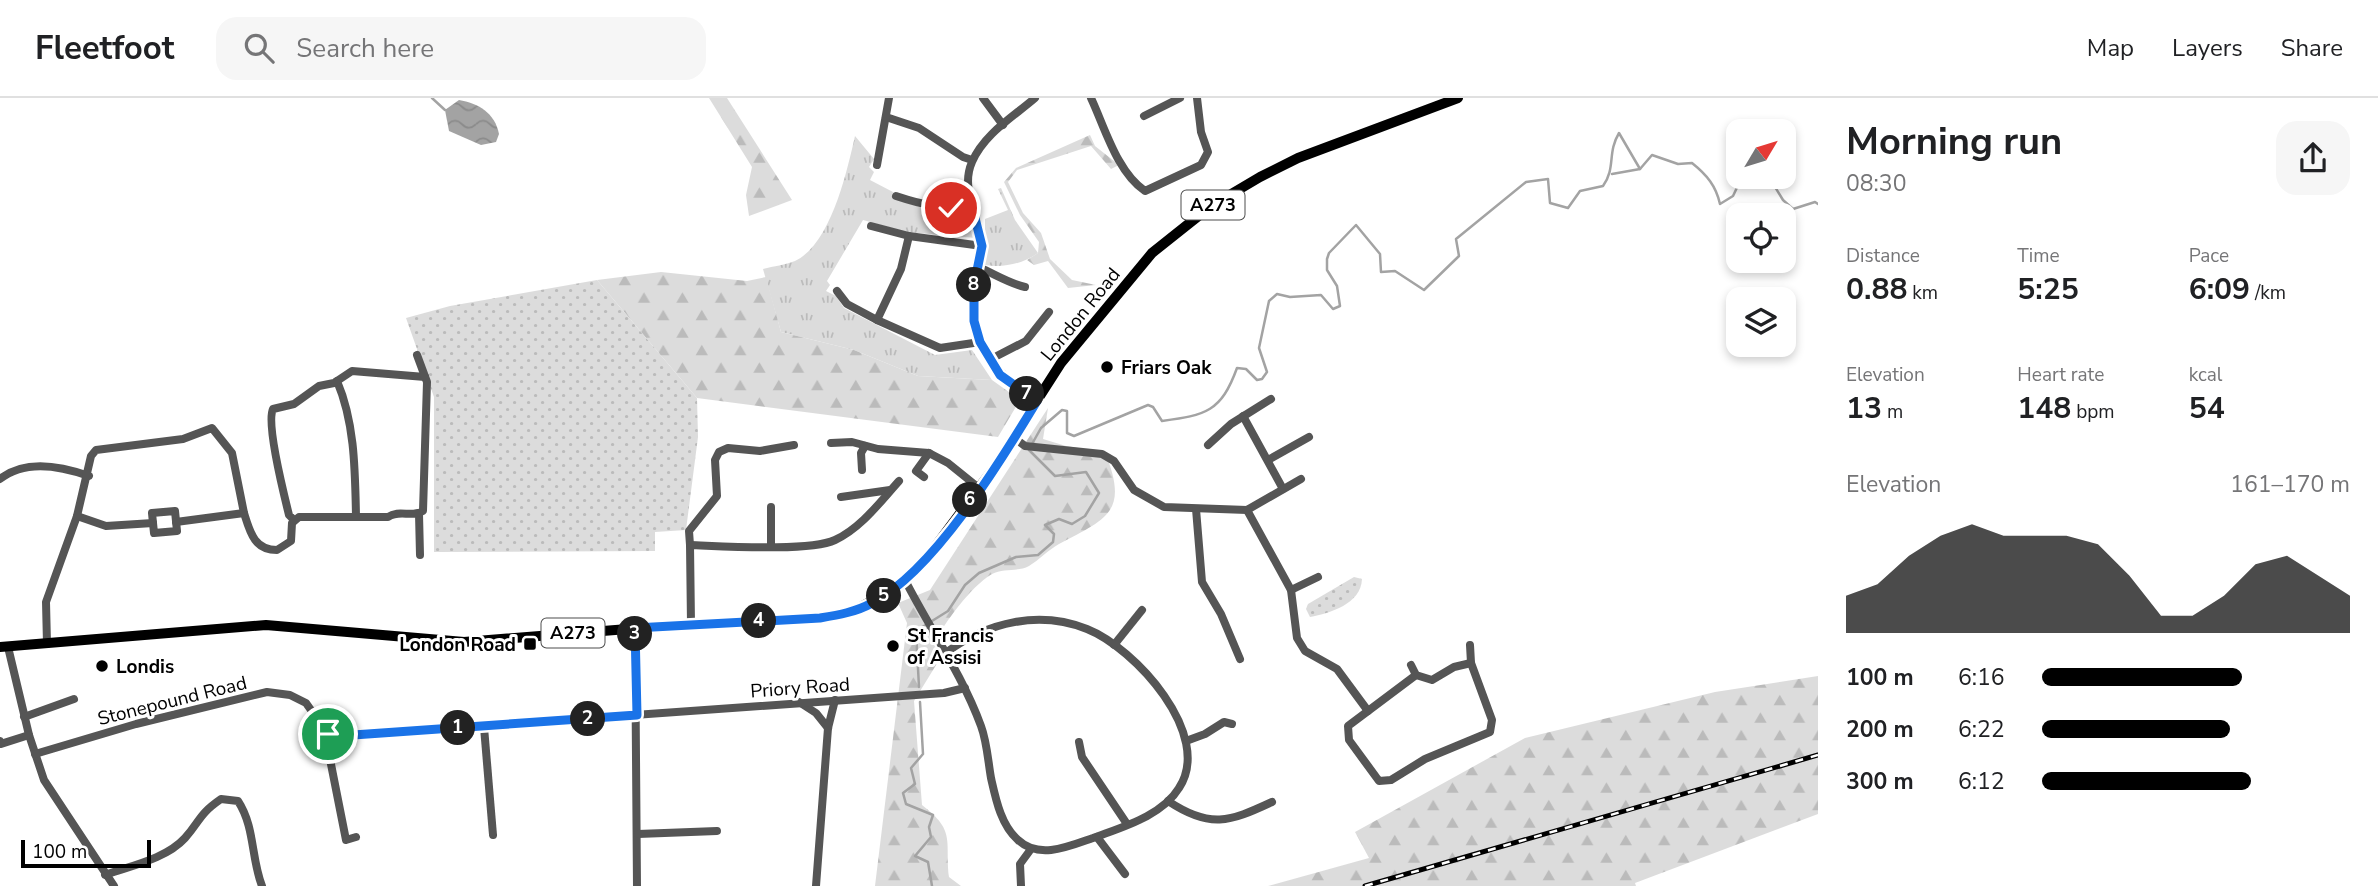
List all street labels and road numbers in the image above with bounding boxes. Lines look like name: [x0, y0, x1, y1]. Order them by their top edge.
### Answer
road number: A273: [1182, 190, 1244, 220]
street label: London Road: [1035, 262, 1126, 367]
road number: A273: [542, 618, 604, 648]
street label: Stonepound Road: [95, 670, 250, 732]
street label: Priory Road: [749, 672, 851, 704]

